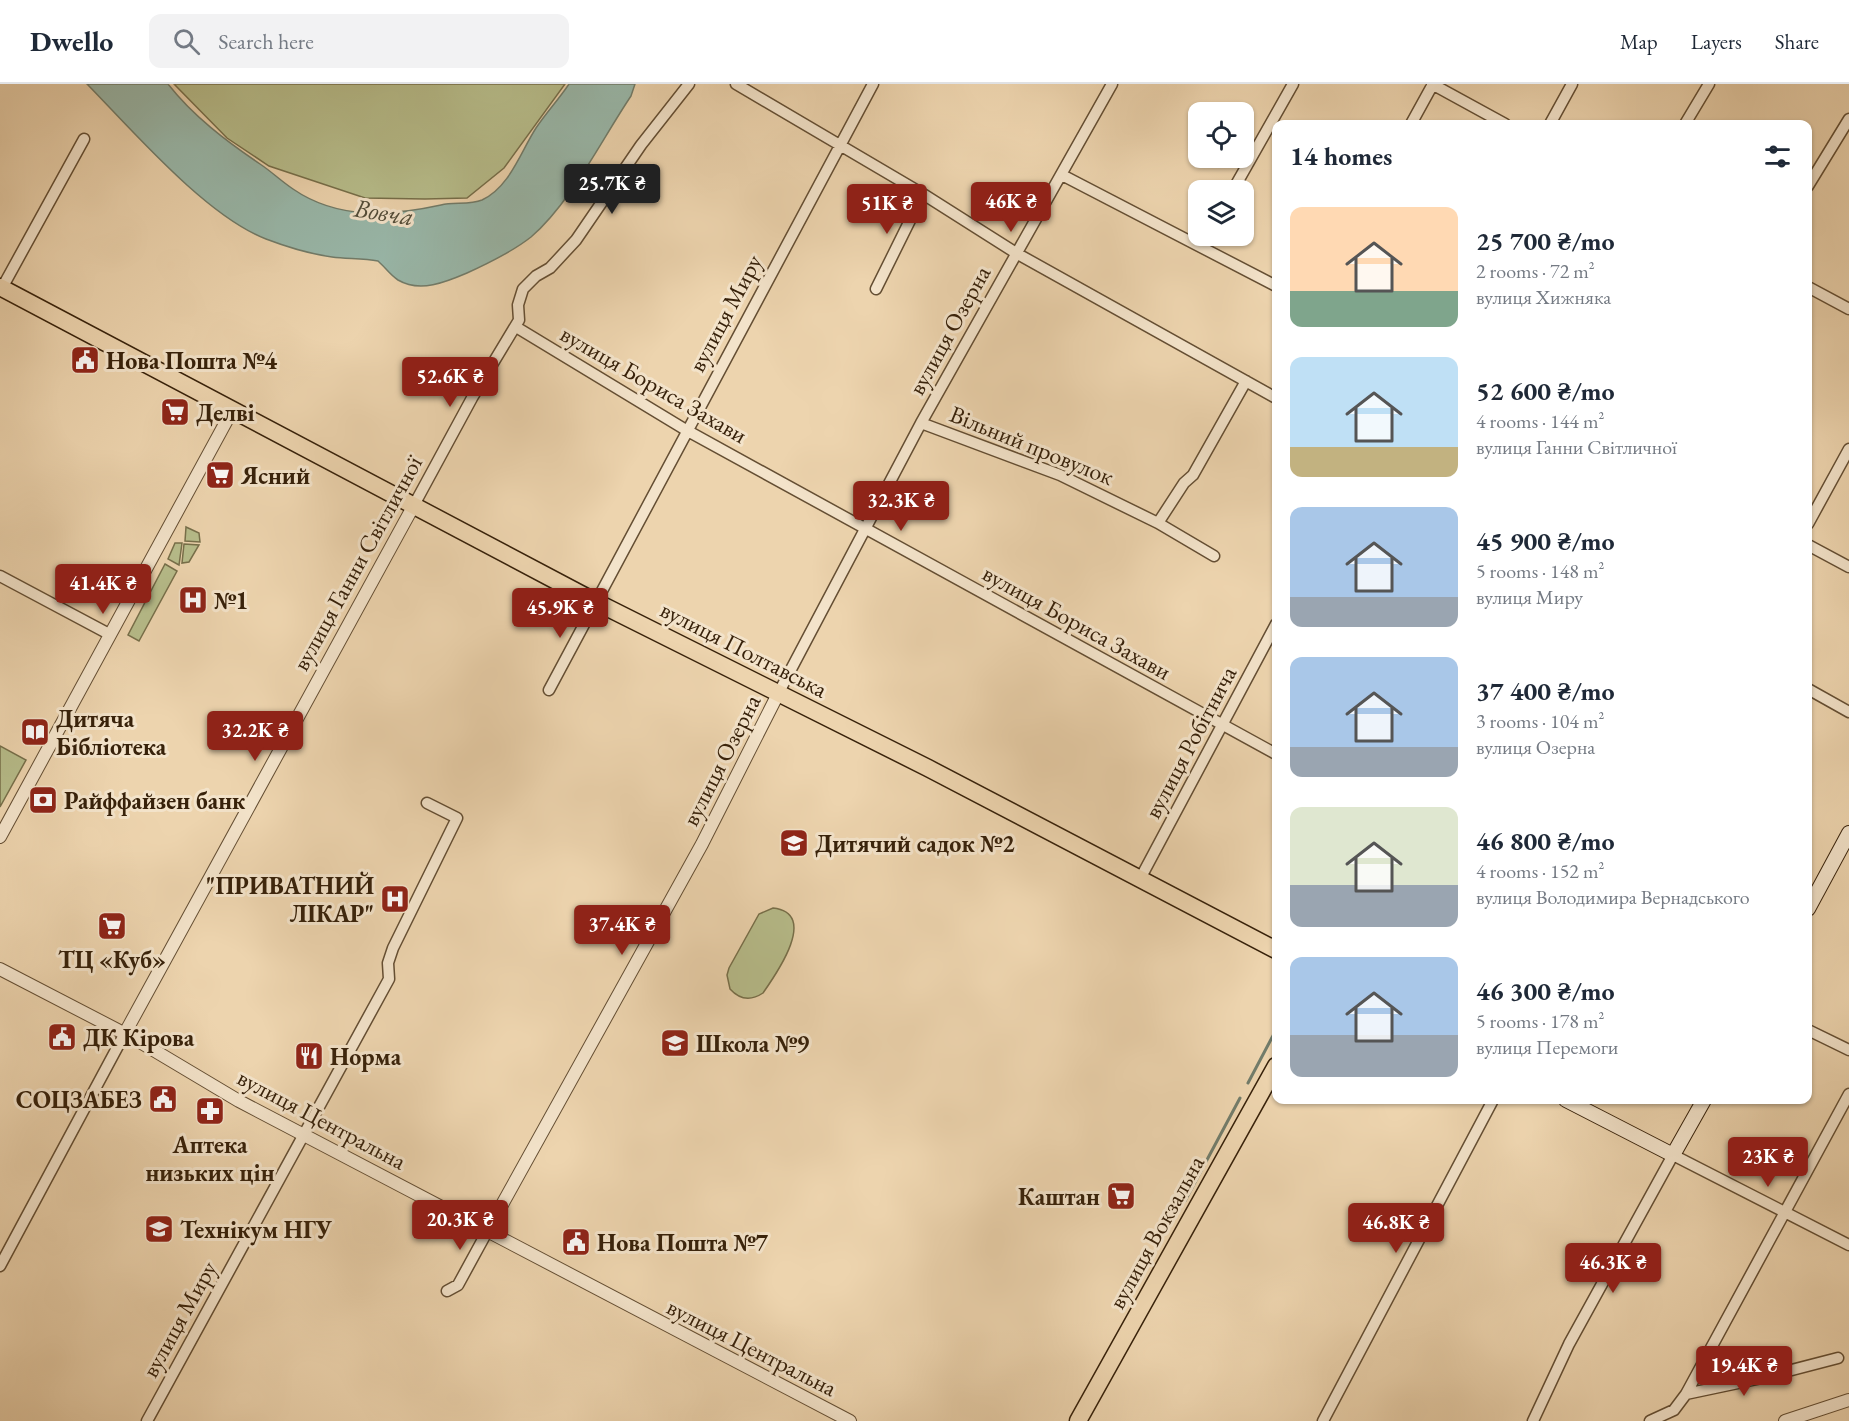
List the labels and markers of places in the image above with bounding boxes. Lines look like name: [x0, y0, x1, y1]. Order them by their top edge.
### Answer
pin: 25.7K ₴: [557, 164, 667, 215]
pin: 46K ₴: [969, 182, 1053, 233]
pin: 51K ₴: [845, 184, 929, 235]
public building icon: Нова Пошта №4: [69, 344, 101, 376]
place label: Нова Пошта №4: [106, 345, 277, 376]
pin: 52.6K ₴: [395, 357, 505, 408]
supermarket icon: Делві: [159, 396, 191, 428]
place label: Делві: [196, 397, 255, 428]
supermarket icon: Ясний: [204, 459, 236, 491]
place label: Ясний: [240, 460, 310, 491]
pin: 32.3K ₴: [846, 481, 956, 532]
pin: 41.4K ₴: [48, 564, 158, 615]
hospital icon: №1: [177, 584, 209, 616]
place label: №1: [214, 585, 248, 616]
pin: 45.9K ₴: [505, 588, 615, 639]
place label: Дитяча Бiблiотека: [56, 703, 167, 762]
pin: 32.2K ₴: [200, 711, 310, 762]
library icon: Дитяча Бiблiотека: [19, 716, 51, 748]
bank icon: Райффайзен банк: [27, 784, 59, 816]
place label: Райффайзен банк: [64, 785, 246, 816]
school or university icon: Дитячий садок №2: [778, 827, 810, 859]
place label: Дитячий садок №2: [815, 828, 1015, 859]
place label: "ПРИВАТНИЙ ЛІКАР": [206, 870, 374, 929]
hospital icon: "ПРИВАТНИЙ ЛІКАР": [379, 883, 411, 915]
pin: 37.4K ₴: [567, 905, 677, 956]
supermarket icon: ТЦ «Куб»: [96, 910, 128, 942]
place label: ТЦ «Куб»: [58, 944, 166, 976]
public building icon: ДК Кірова: [46, 1021, 78, 1053]
place label: ДК Кірова: [83, 1022, 195, 1053]
school or university icon: Школа №9: [659, 1027, 691, 1059]
place label: Школа №9: [696, 1028, 810, 1059]
restaurant icon: Норма: [293, 1040, 325, 1072]
place label: Норма: [330, 1041, 402, 1072]
public building icon: СОЦЗАБЕЗ: [147, 1083, 179, 1115]
place label: СОЦЗАБЕЗ: [16, 1084, 142, 1115]
pharmacy icon: Аптека низьких цін: [194, 1095, 226, 1127]
place label: Аптека низьких цін: [145, 1129, 275, 1188]
pin: 23K ₴: [1726, 1137, 1810, 1188]
supermarket icon: Каштан: [1105, 1180, 1137, 1212]
place label: Каштан: [1018, 1181, 1100, 1212]
pin: 20.3K ₴: [405, 1200, 515, 1251]
pin: 46.8K ₴: [1341, 1203, 1451, 1254]
school or university icon: Технікум НГУ: [143, 1213, 175, 1245]
place label: Технікум НГУ: [180, 1214, 333, 1246]
public building icon: Нова Пошта №7: [560, 1226, 592, 1258]
place label: Нова Пошта №7: [597, 1227, 768, 1258]
pin: 46.3K ₴: [1558, 1243, 1668, 1294]
pin: 19.4K ₴: [1689, 1346, 1799, 1397]

